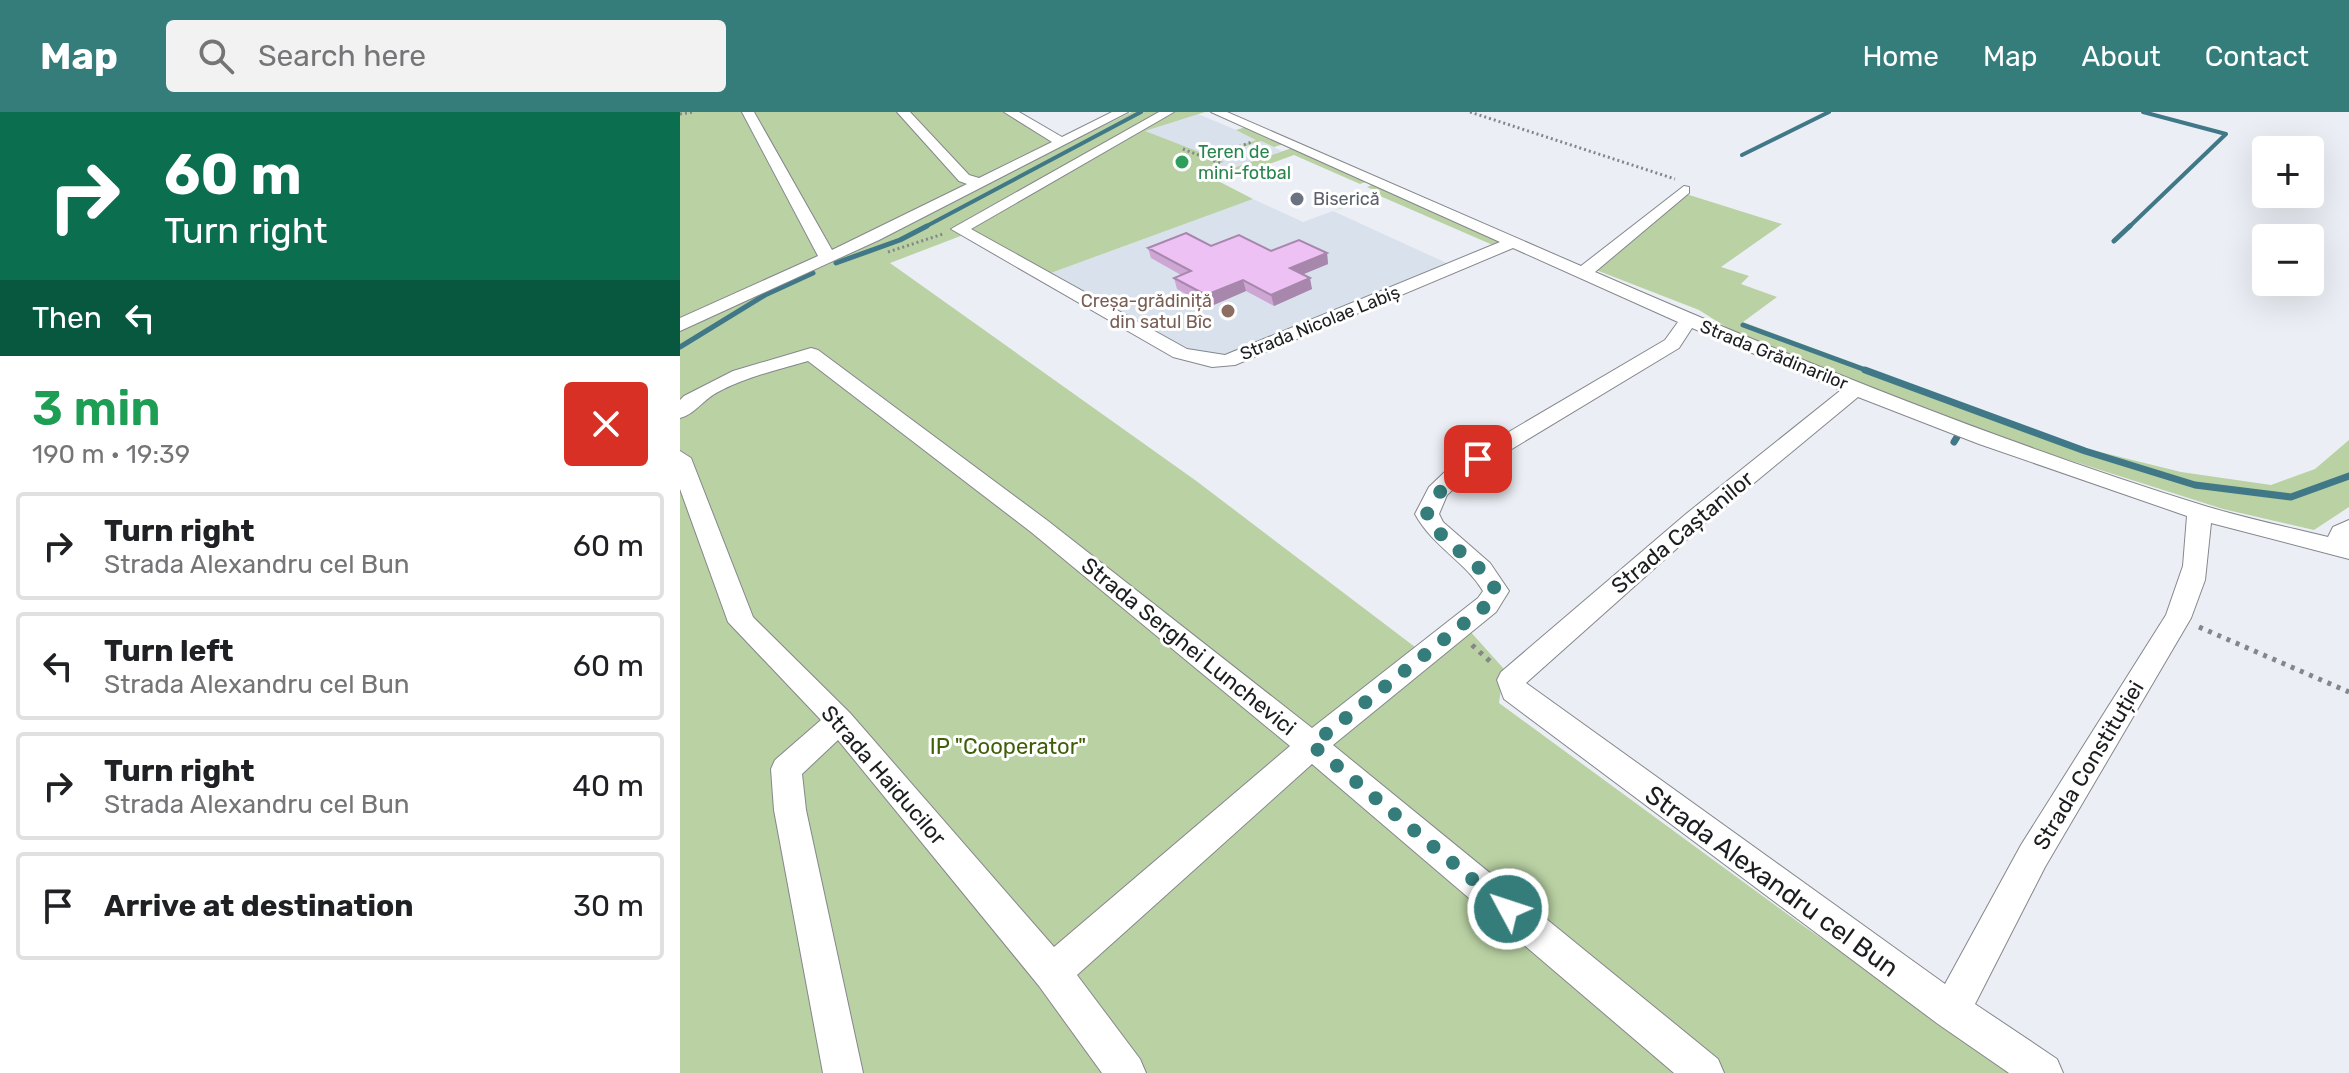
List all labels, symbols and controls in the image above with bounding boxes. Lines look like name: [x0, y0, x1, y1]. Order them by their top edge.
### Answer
search box: [166, 20, 726, 92]
text: Map: [40, 33, 118, 79]
icon: search: [194, 34, 238, 78]
text: Search here: [258, 38, 426, 74]
text: Home: [1862, 40, 1939, 73]
text: Map: [1983, 40, 2037, 73]
text: About: [2081, 40, 2161, 73]
text: Contact: [2205, 40, 2309, 73]
map controls: [2252, 136, 2324, 296]
button: +: [2252, 136, 2324, 208]
place label: Teren de mini-fotbal: [1198, 141, 1291, 184]
text: 60 m: [164, 142, 302, 208]
icon: right: [32, 144, 136, 248]
marker: Teren de mini-fotbal: [1173, 153, 1191, 171]
place label: Biserică: [1313, 188, 1380, 210]
marker: Biserică: [1288, 190, 1306, 208]
text: Turn right: [164, 209, 328, 252]
button: −: [2252, 224, 2324, 296]
street label: Strada Nicolae Labiș: [1237, 281, 1403, 365]
place label: Creșa-grădiniță din satul Bîc: [1081, 290, 1212, 333]
icon: left: [118, 296, 162, 340]
text: Then: [32, 300, 102, 336]
marker: Creșa-grădiniță din satul Bîc: [1219, 302, 1237, 320]
street label: Strada Grădinarilor: [1697, 315, 1851, 395]
text: 3 min: [32, 380, 161, 437]
button: close: [564, 382, 648, 466]
pin: [1444, 425, 1512, 493]
icon: arrive: [1456, 437, 1500, 481]
text: 190 m · 19:39: [32, 439, 190, 470]
street label: Strada Caștanilor: [1606, 465, 1759, 600]
text: Turn right: [104, 513, 255, 549]
icon: right: [36, 524, 80, 568]
text: 60 m: [573, 528, 644, 564]
text: Strada Alexandru cel Bun: [104, 549, 410, 580]
street label: Strada Serghei Lunchevici: [1076, 552, 1301, 741]
text: Turn left: [104, 633, 234, 669]
icon: left: [36, 644, 80, 688]
text: 60 m: [573, 648, 644, 684]
text: Strada Alexandru cel Bun: [104, 669, 410, 700]
street label: Strada Constituției: [2027, 676, 2150, 855]
street label: Strada Haiducilor: [816, 700, 952, 851]
park label: IP "Cooperator": [930, 733, 1086, 760]
text: Turn right: [104, 753, 255, 789]
icon: right: [36, 764, 80, 808]
text: 40 m: [572, 768, 644, 804]
street label: Strada Alexandru cel Bun: [1639, 779, 1904, 984]
text: Strada Alexandru cel Bun: [104, 789, 410, 820]
position arrow: [1466, 867, 1550, 951]
icon: arrive: [36, 884, 80, 928]
text: Arrive at destination: [104, 888, 414, 924]
text: 30 m: [573, 888, 644, 924]

